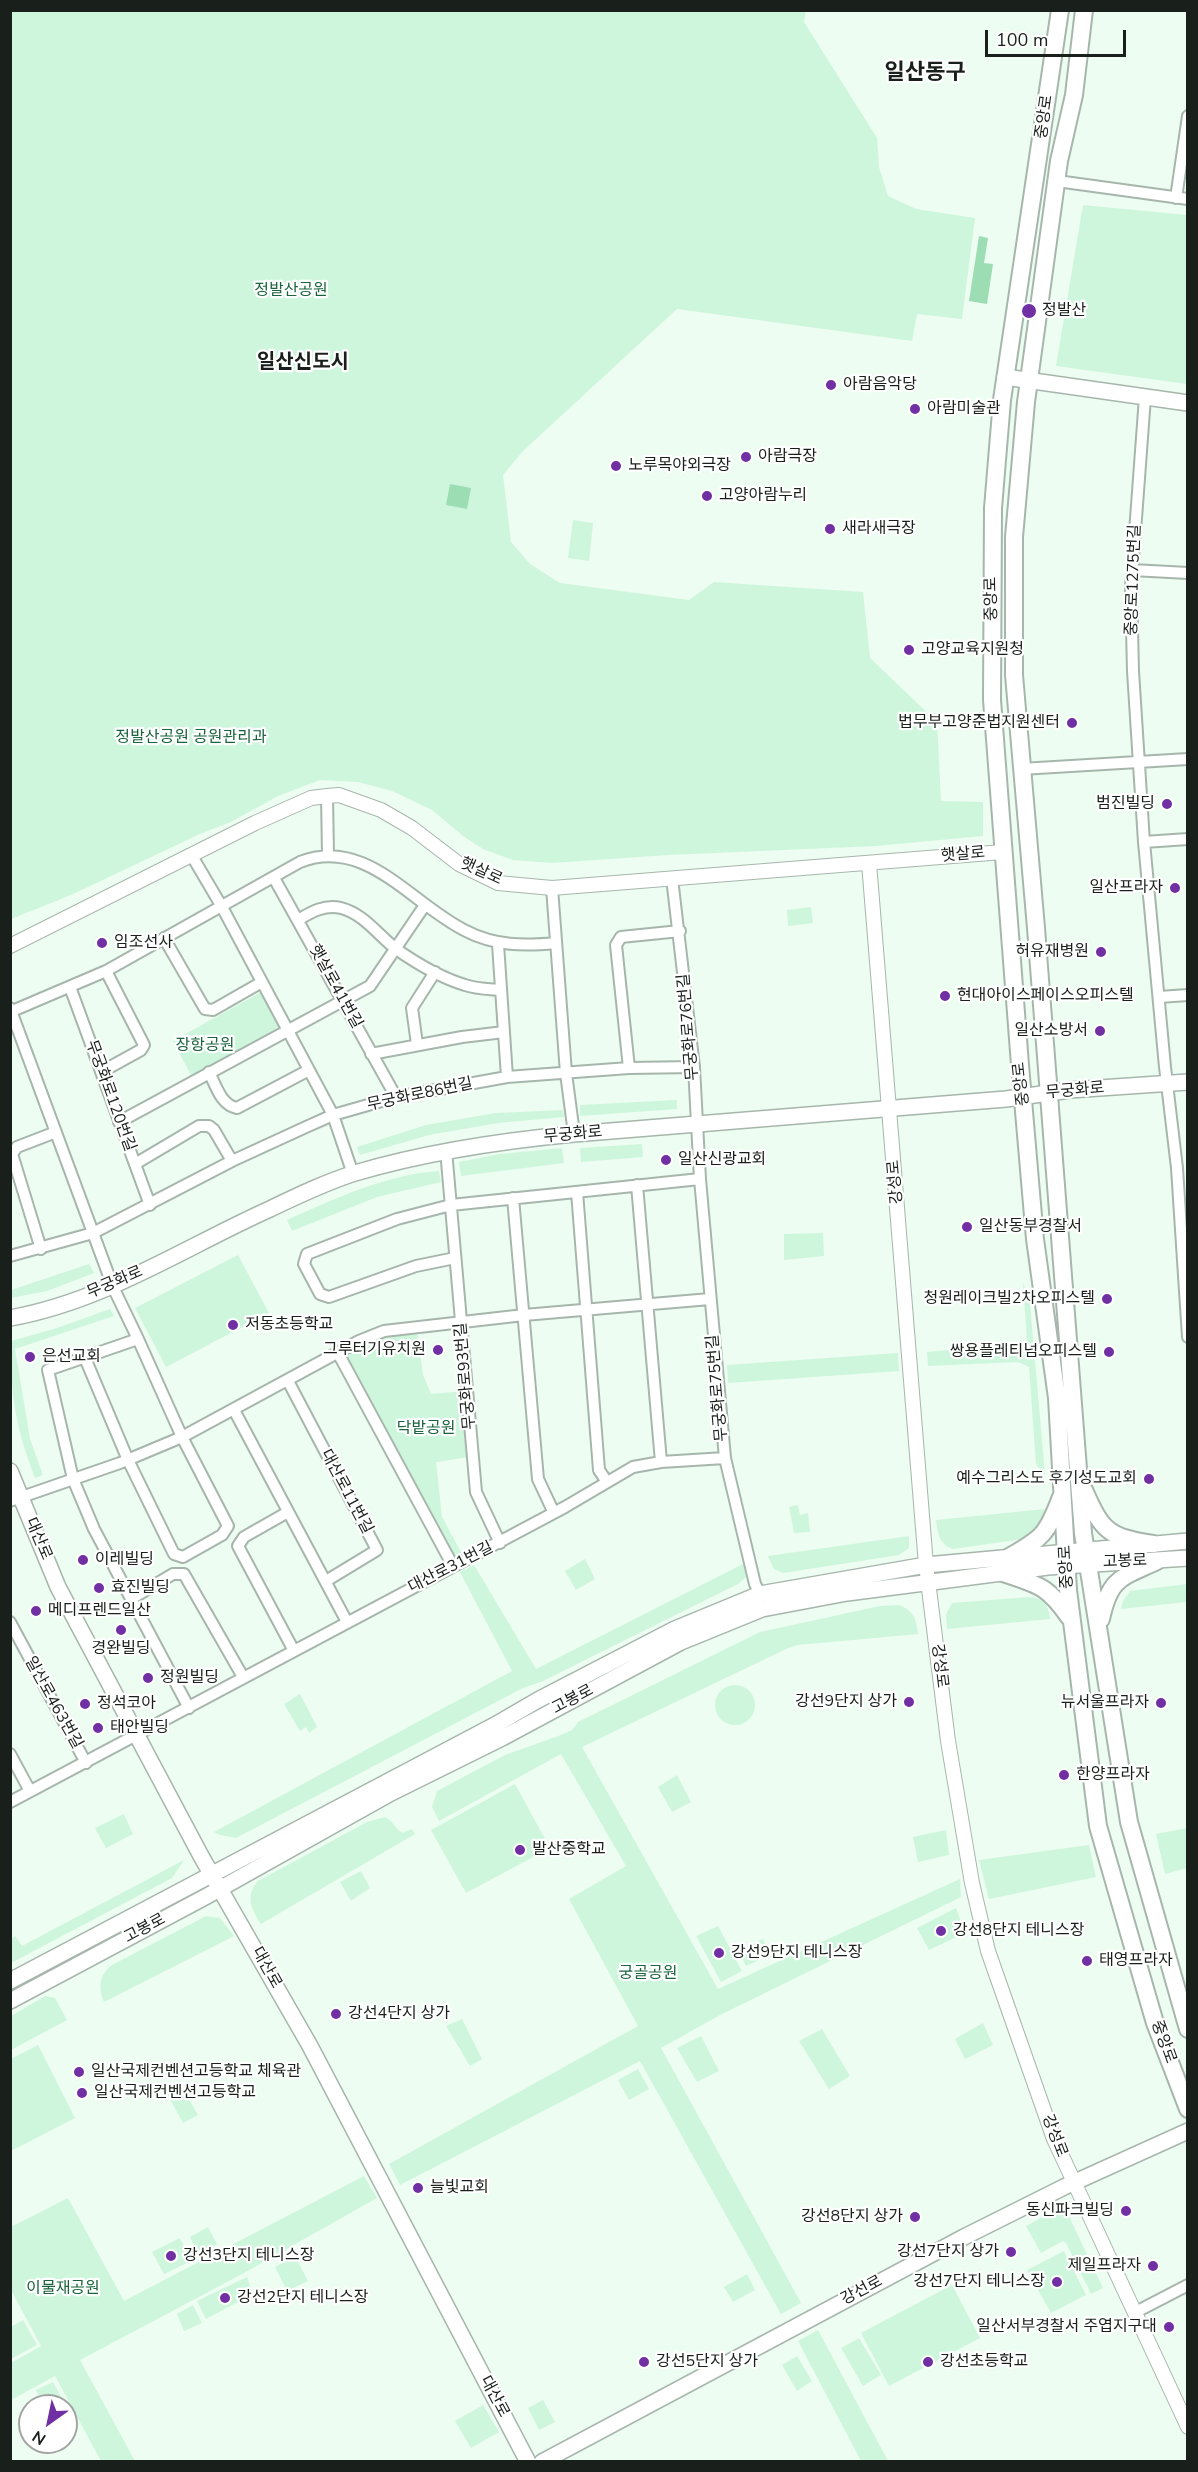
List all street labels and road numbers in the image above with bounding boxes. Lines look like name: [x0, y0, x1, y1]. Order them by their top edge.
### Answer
street label: 중앙로: [1032, 94, 1058, 140]
street label: 중앙로1275번길: [1122, 524, 1146, 636]
street label: 중앙로: [982, 577, 1002, 621]
street label: 햇살로: [940, 844, 986, 866]
street label: 햇살로: [457, 854, 505, 890]
street label: 햇살로41번길: [304, 942, 366, 1032]
street label: 무궁화로76번길: [675, 973, 703, 1081]
street label: 무궁화로120번길: [81, 1038, 139, 1154]
street label: 중앙로: [1010, 1061, 1034, 1107]
street label: 무궁화로86번길: [365, 1074, 475, 1116]
street label: 무궁화로: [1045, 1079, 1105, 1103]
street label: 무궁화로: [543, 1123, 603, 1147]
street label: 강성로: [885, 1159, 907, 1205]
street label: 무궁화로: [84, 1263, 146, 1303]
street label: 무궁화로93번길: [452, 1322, 480, 1430]
street label: 무궁화로75번길: [704, 1334, 732, 1442]
street label: 대산로11번길: [316, 1447, 376, 1537]
street label: 대산로: [21, 1515, 55, 1563]
street label: 대산로31번길: [405, 1538, 497, 1598]
street label: 중앙로: [1056, 1544, 1078, 1590]
street label: 고봉로: [1103, 1552, 1147, 1572]
street label: 강성로: [927, 1643, 951, 1689]
street label: 일산로463번길: [20, 1654, 86, 1752]
street label: 고봉로: [549, 1681, 597, 1719]
street label: 고봉로: [121, 1910, 169, 1948]
street label: 대산로: [247, 1944, 285, 1992]
street label: 중앙로: [1146, 2018, 1180, 2066]
street label: 강성로: [1037, 2112, 1071, 2160]
street label: 강선로: [838, 2272, 886, 2310]
street label: 대산로: [475, 2373, 513, 2421]

